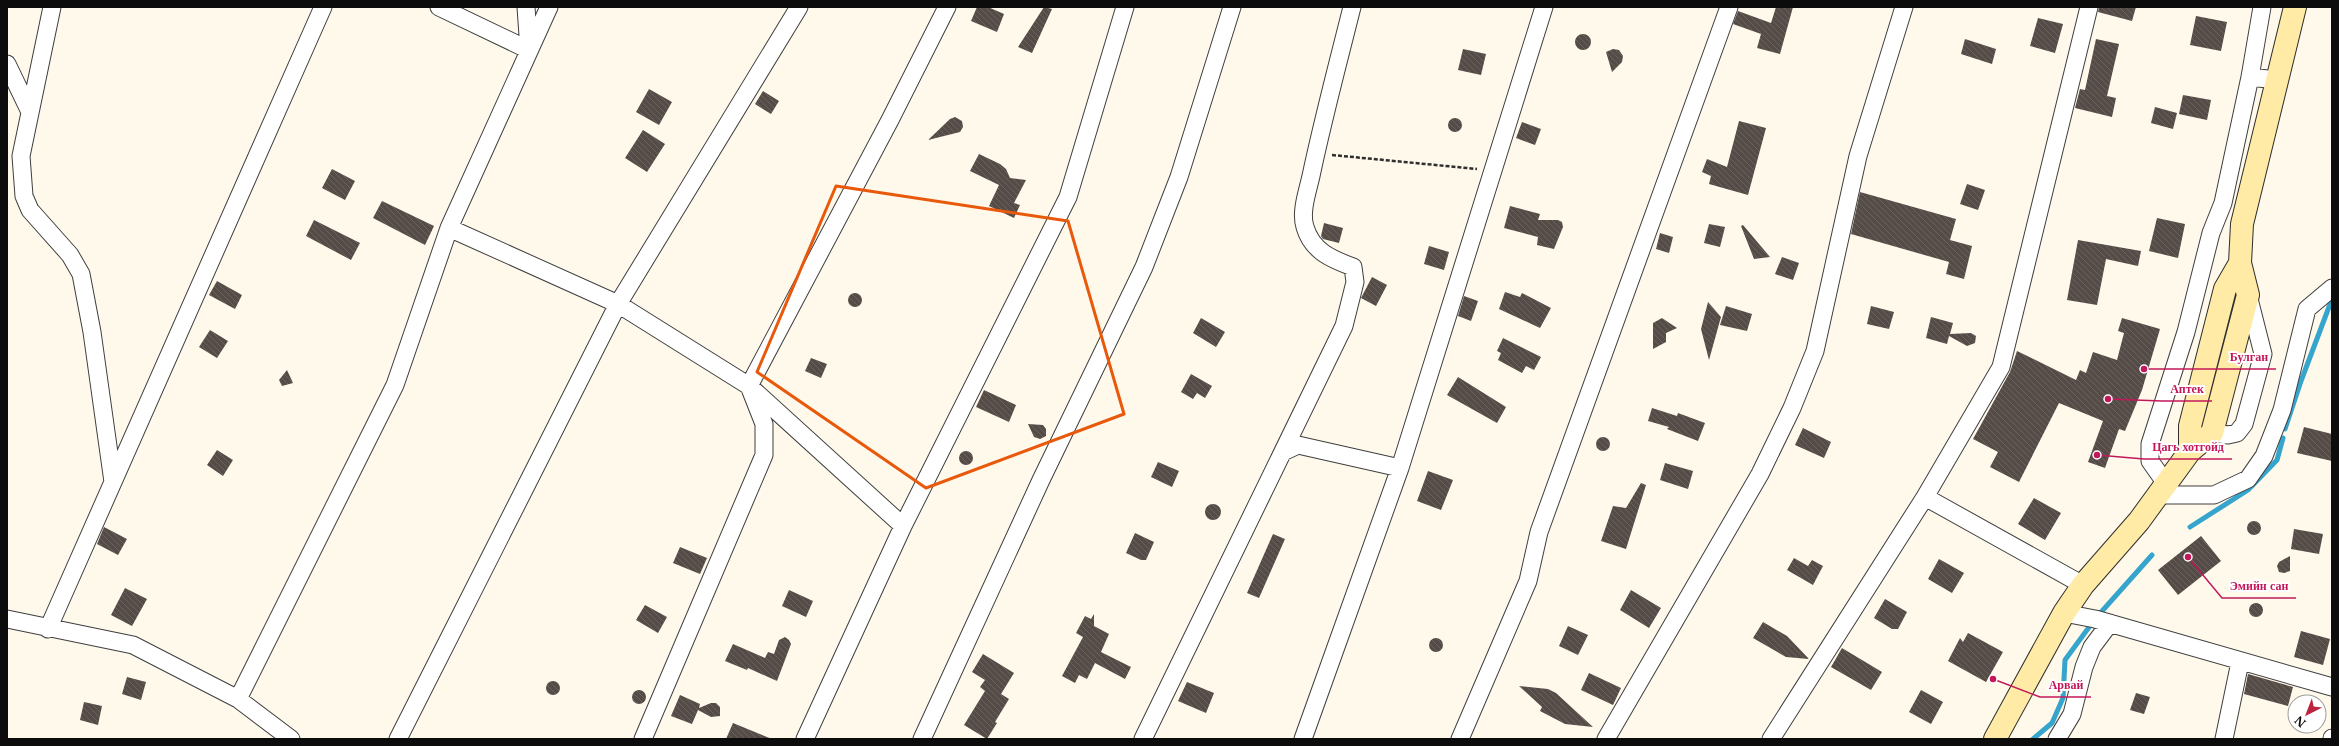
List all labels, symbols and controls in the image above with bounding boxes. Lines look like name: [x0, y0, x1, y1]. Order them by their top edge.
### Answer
callout: Булган: [2222, 345, 2276, 369]
text: Булган: [2230, 349, 2268, 364]
callout: Аптек: [2162, 377, 2212, 401]
text: Аптек: [2170, 381, 2204, 396]
callout: Цагь хотгойд: [2144, 435, 2232, 459]
text: Цагь хотгойд: [2152, 439, 2224, 454]
callout: Эмийн сан: [2222, 574, 2296, 598]
text: Эмийн сан: [2230, 578, 2288, 593]
callout: Арвай: [2040, 673, 2091, 697]
text: Арвай: [2049, 677, 2083, 692]
north arrow: [2287, 694, 2327, 734]
text: N: [2291, 712, 2309, 730]

